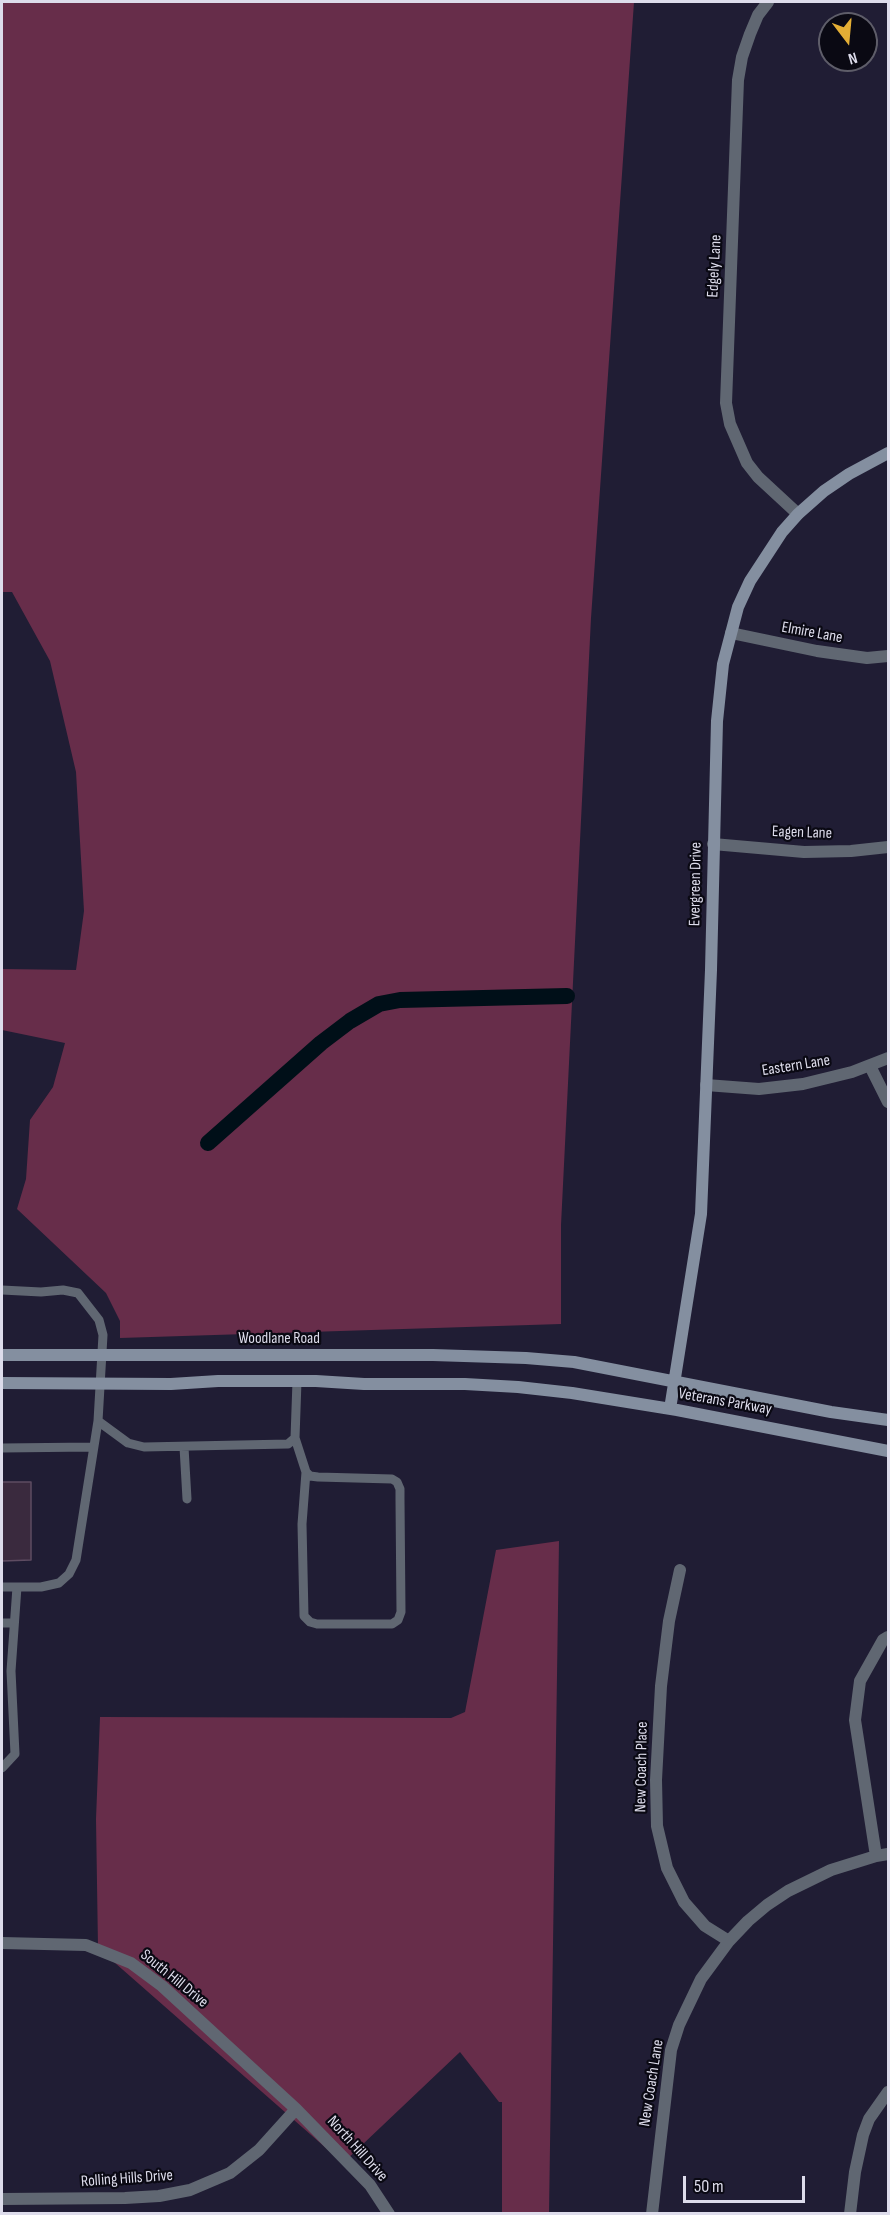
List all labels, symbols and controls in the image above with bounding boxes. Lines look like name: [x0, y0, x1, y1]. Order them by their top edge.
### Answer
north arrow: [818, 12, 878, 72]
text: N: [846, 48, 859, 68]
street label: Edgely Lane: [704, 234, 726, 298]
street label: Elmire Lane: [780, 618, 844, 648]
street label: Eagen Lane: [772, 822, 832, 844]
street label: Evergreen Drive: [686, 842, 706, 926]
street label: Eastern Lane: [761, 1051, 831, 1081]
street label: Woodlane Road: [238, 1329, 320, 1349]
street label: Veterans Parkway: [677, 1384, 773, 1420]
street label: New Coach Place: [632, 1721, 652, 1813]
street label: South Hill Drive: [136, 1946, 212, 2012]
street label: New Coach Lane: [636, 2038, 668, 2128]
street label: North Hill Drive: [323, 2112, 391, 2186]
scale bar: [686, 2164, 808, 2202]
street label: Rolling Hills Drive: [80, 2166, 174, 2192]
text: 50 m: [694, 2176, 724, 2197]

